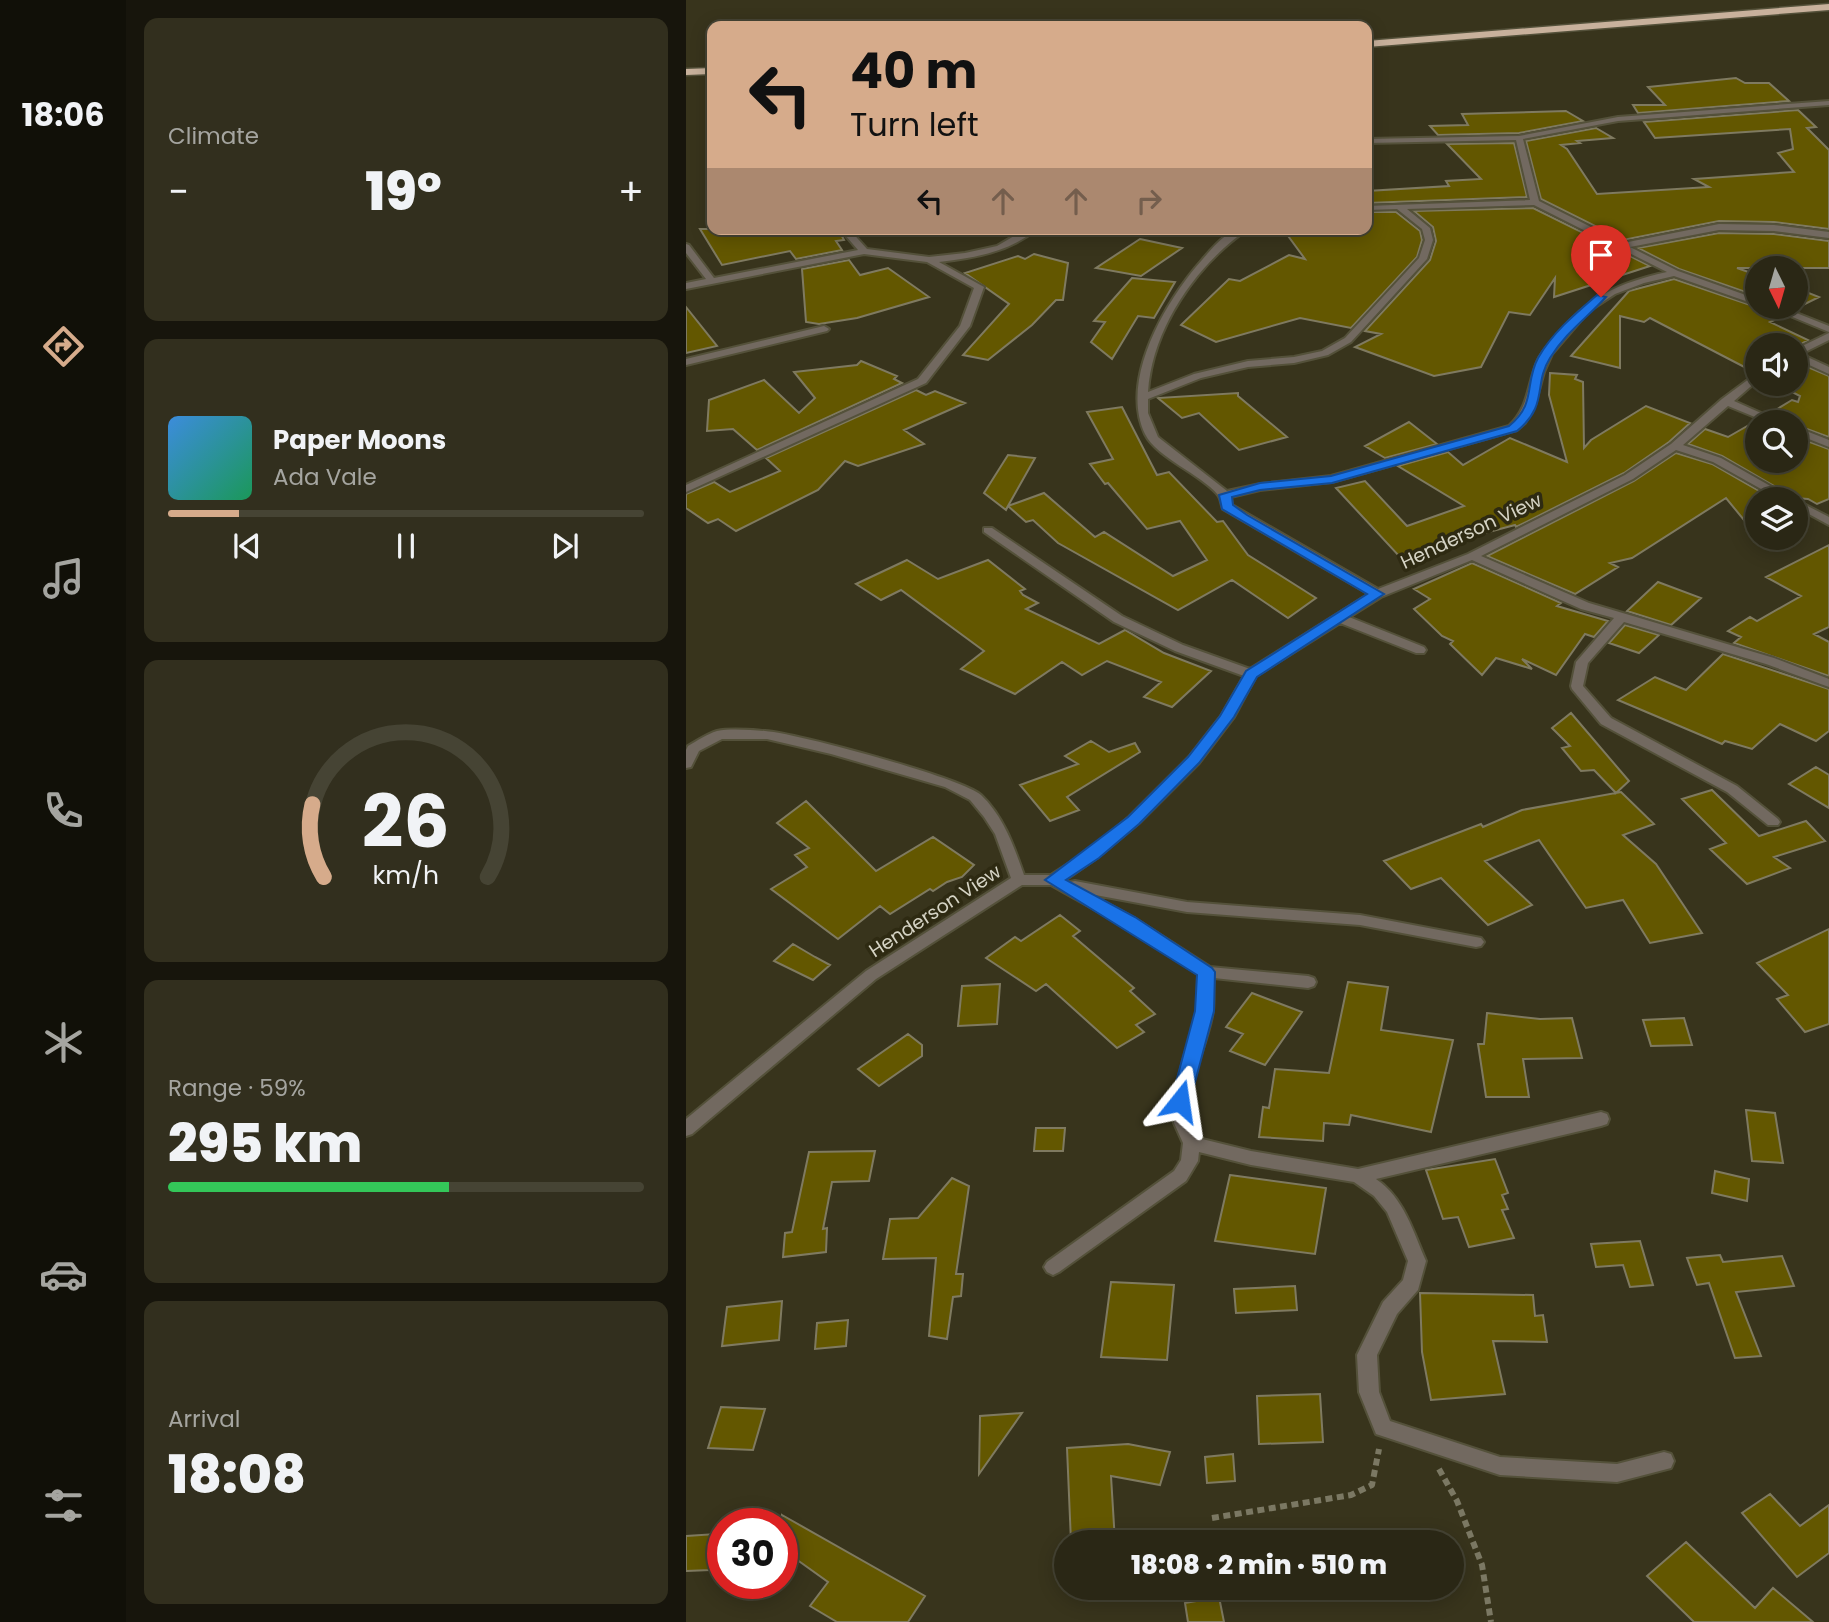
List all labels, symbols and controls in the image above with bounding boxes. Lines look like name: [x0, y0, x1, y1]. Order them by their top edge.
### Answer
text: 40 m: [850, 37, 977, 105]
icon: left: [735, 49, 826, 140]
text: 18:06: [21, 92, 105, 137]
text: Turn left: [850, 102, 979, 147]
text: Climate: [168, 120, 259, 152]
text: 19°: [365, 155, 442, 228]
text: −: [168, 165, 189, 218]
text: +: [618, 165, 644, 218]
icon: left: [911, 182, 949, 220]
icon: ahead: [984, 182, 1022, 220]
icon: ahead: [1057, 182, 1095, 220]
icon: right: [1130, 182, 1168, 220]
pin: [1571, 225, 1631, 297]
icon: arrive: [1582, 236, 1620, 274]
north arrow: [1745, 256, 1808, 318]
map controls: [1745, 256, 1808, 550]
icon: directions: [39, 322, 88, 371]
button: sound: [1745, 333, 1808, 396]
button: search: [1745, 410, 1808, 473]
text: Paper Moons: [273, 422, 446, 458]
text: Ada Vale: [273, 461, 377, 493]
street label: Henderson View: [1396, 486, 1546, 576]
button: layers: [1745, 487, 1808, 550]
icon: previous: [228, 527, 266, 565]
icon: pause: [387, 527, 425, 565]
icon: next: [546, 527, 584, 565]
icon: music: [39, 554, 88, 603]
text: 26: [362, 771, 450, 872]
icon: phone: [39, 786, 88, 835]
text: km/h: [373, 858, 439, 893]
street label: Henderson View: [863, 858, 1007, 964]
icon: climate: [39, 1018, 88, 1067]
position arrow: [1143, 1064, 1217, 1138]
text: Range · 59%: [168, 1072, 306, 1104]
text: 295 km: [168, 1107, 362, 1180]
icon: car: [39, 1250, 88, 1299]
text: Arrival: [168, 1403, 240, 1435]
text: 18:08: [168, 1438, 306, 1511]
icon: filters: [39, 1481, 88, 1530]
speed limit sign: 30: [707, 1508, 798, 1599]
text: 18:08 · 2 min · 510 m: [1131, 1547, 1387, 1583]

